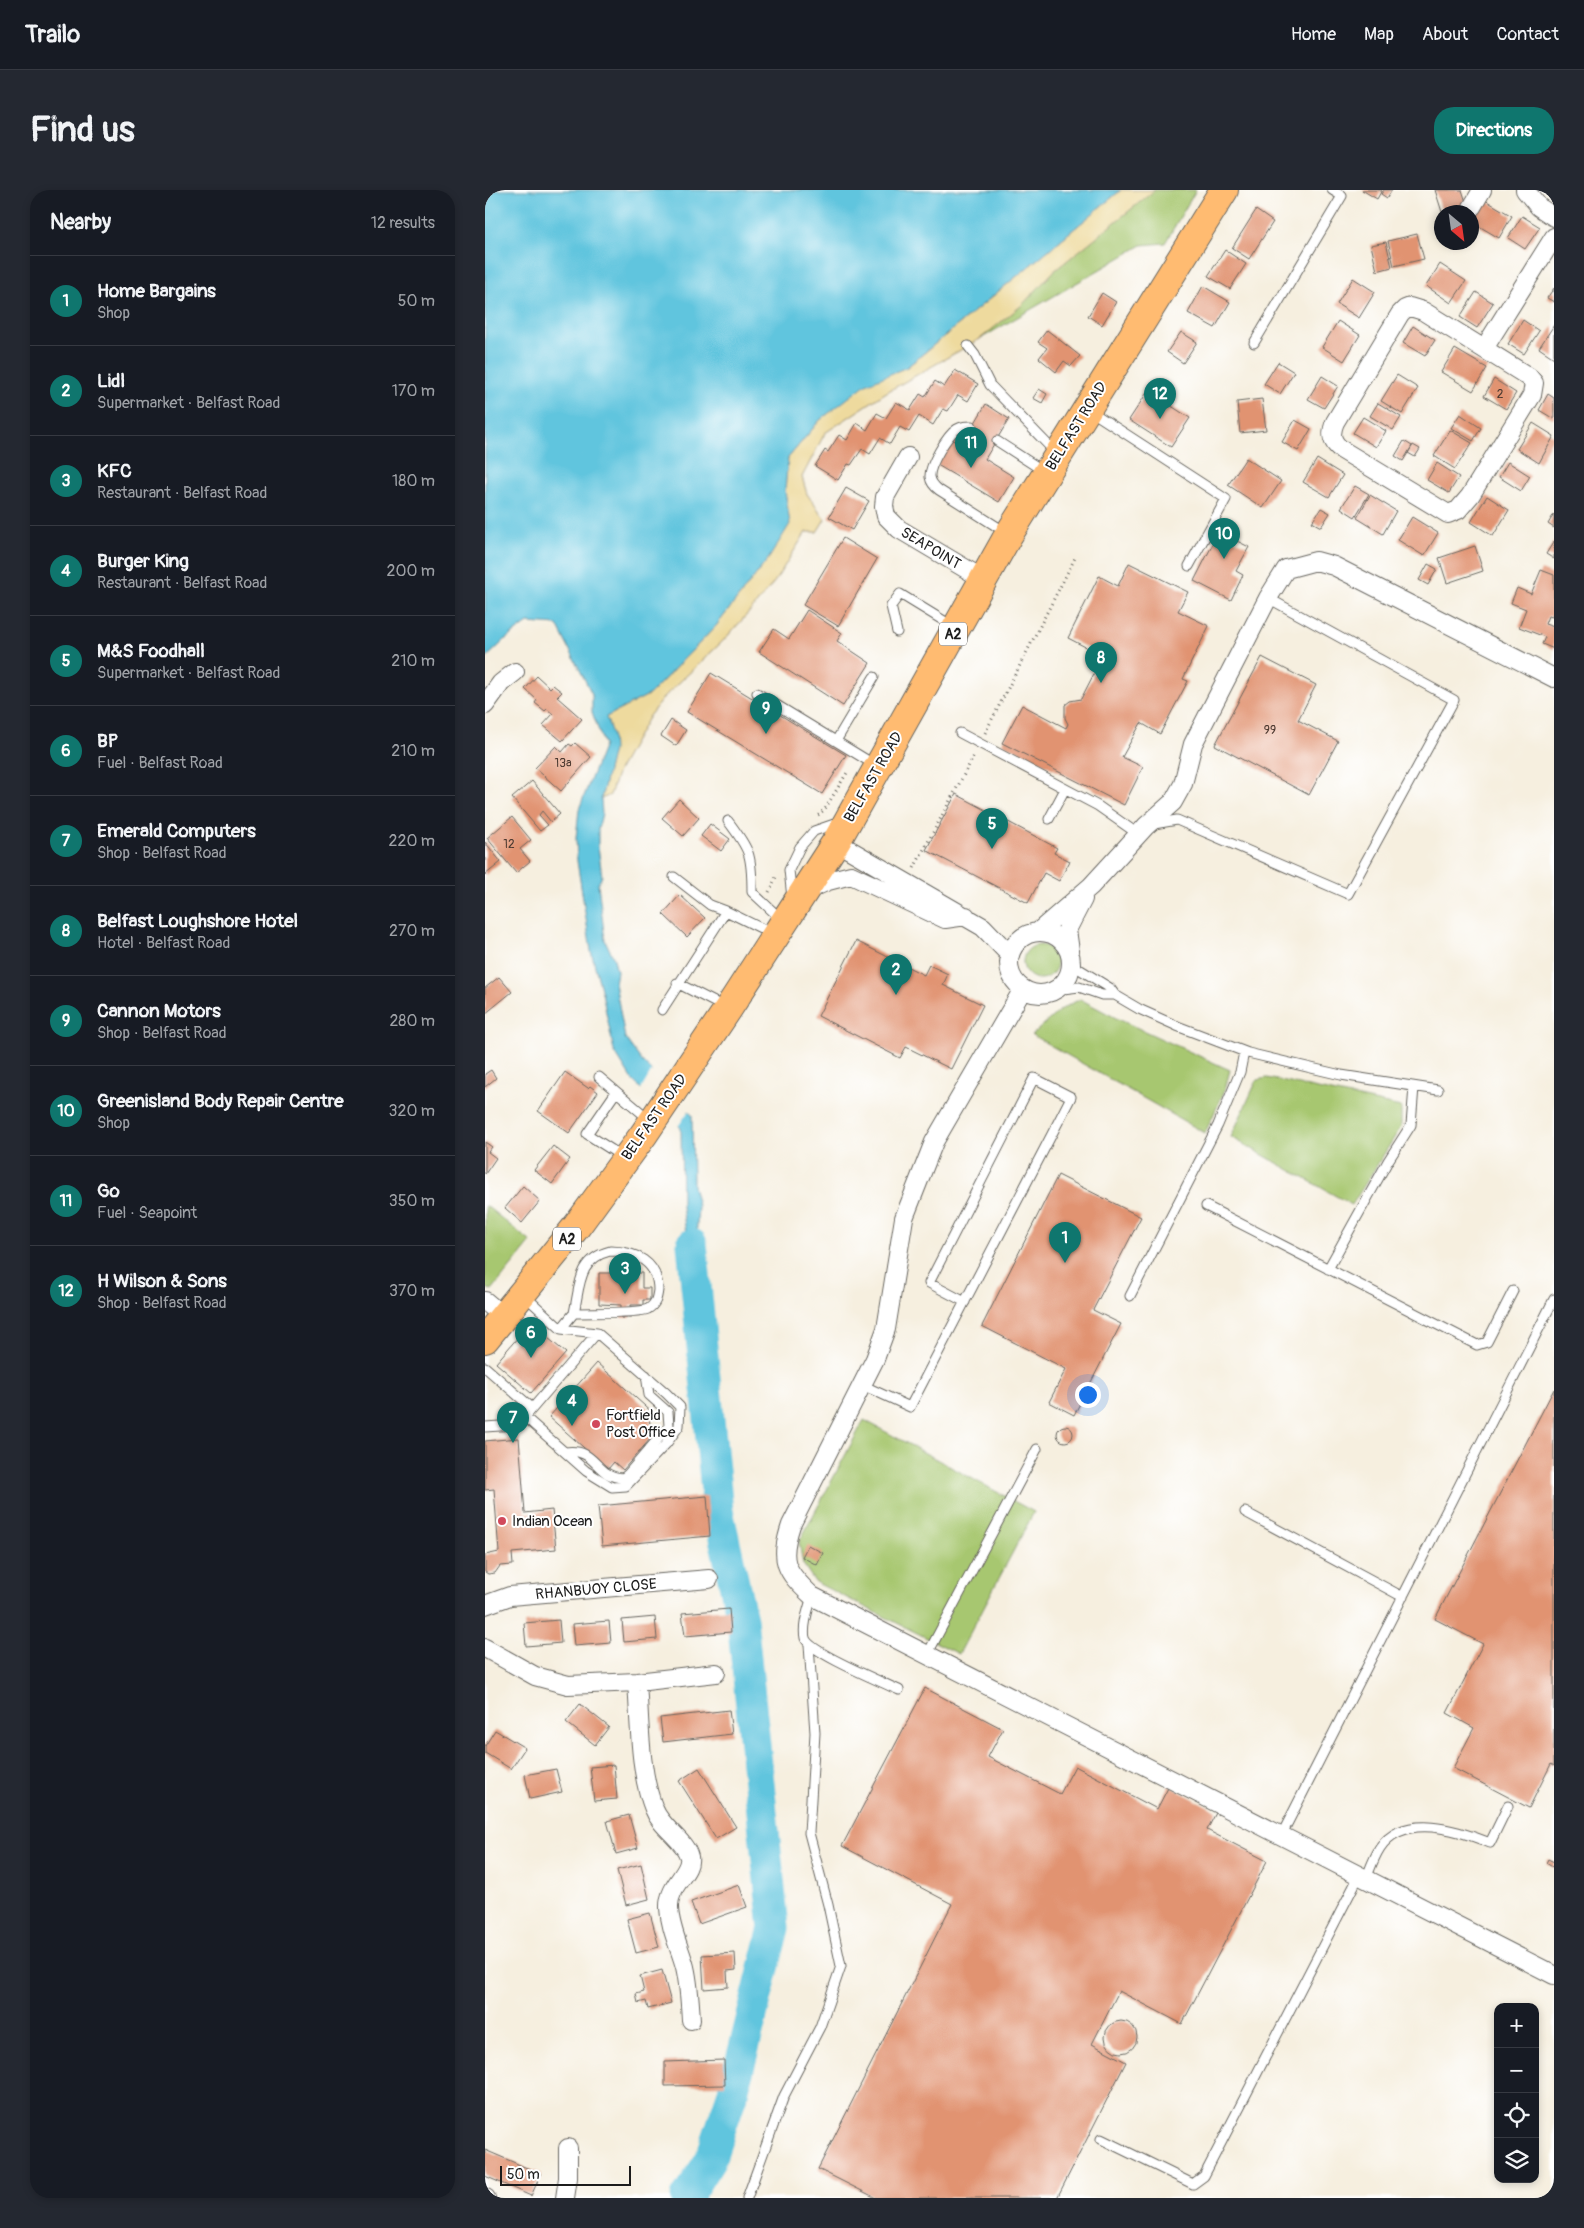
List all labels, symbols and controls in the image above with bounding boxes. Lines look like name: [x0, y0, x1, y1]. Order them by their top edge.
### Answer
text: Trailo: [25, 20, 80, 49]
text: Home: [1291, 23, 1336, 46]
text: Map: [1364, 23, 1394, 46]
text: About: [1422, 23, 1468, 46]
text: Contact: [1496, 23, 1559, 46]
button: Directions: [1434, 107, 1554, 154]
text: Find us: [30, 108, 135, 152]
north arrow: [1434, 205, 1479, 250]
text: Nearby: [50, 209, 111, 236]
text: 12 results: [371, 213, 435, 233]
text: Home Bargains: [97, 279, 216, 303]
text: 1: [63, 291, 69, 311]
text: 50 m: [398, 291, 435, 311]
text: Shop: [97, 303, 130, 323]
text: Lidl: [97, 369, 125, 393]
street label: BELFAST ROAD: [1042, 378, 1111, 474]
pin: 12: [1144, 378, 1176, 419]
text: 2: [62, 381, 70, 401]
text: 170 m: [392, 381, 435, 401]
house number: 2: [1497, 387, 1504, 402]
text: Supermarket · Belfast Road: [97, 393, 280, 413]
pin: 11: [955, 427, 987, 468]
text: KFC: [97, 459, 132, 483]
text: 3: [62, 471, 70, 491]
text: 180 m: [392, 471, 435, 491]
text: Restaurant · Belfast Road: [97, 483, 267, 503]
pin: 10: [1208, 518, 1240, 559]
street label: SEAPOINT: [897, 523, 964, 574]
text: Burger King: [97, 549, 189, 573]
text: 4: [61, 561, 71, 581]
text: 200 m: [387, 561, 435, 581]
text: Restaurant · Belfast Road: [97, 573, 267, 593]
road number: A2: [939, 622, 967, 646]
text: M&S Foodhall: [97, 639, 205, 663]
pin: 8: [1085, 642, 1117, 683]
text: 5: [62, 651, 70, 671]
text: 210 m: [391, 651, 435, 671]
text: Supermarket · Belfast Road: [97, 663, 280, 683]
pin: 9: [750, 693, 782, 734]
house number: 99: [1264, 723, 1276, 738]
text: BP: [97, 729, 118, 753]
street label: BELFAST ROAD: [840, 729, 907, 826]
text: 6: [61, 741, 71, 761]
text: 210 m: [391, 741, 435, 761]
text: Fuel · Belfast Road: [97, 753, 223, 773]
house number: 13a: [555, 756, 572, 771]
pin: 5: [976, 808, 1008, 849]
text: Emerald Computers: [97, 819, 256, 843]
text: 7: [62, 831, 70, 851]
text: 220 m: [389, 831, 435, 851]
house number: 12: [503, 837, 515, 852]
text: Shop · Belfast Road: [97, 843, 227, 863]
text: Belfast Loughshore Hotel: [97, 909, 298, 933]
text: 8: [62, 921, 70, 941]
text: 270 m: [389, 921, 435, 941]
text: Hotel · Belfast Road: [97, 933, 230, 953]
pin: 2: [880, 954, 912, 995]
text: Cannon Motors: [97, 999, 221, 1023]
text: 9: [62, 1011, 70, 1031]
text: 280 m: [389, 1011, 435, 1031]
text: Shop · Belfast Road: [97, 1023, 227, 1043]
street label: BELFAST ROAD: [618, 1070, 691, 1164]
text: Greenisland Body Repair Centre: [97, 1089, 344, 1113]
text: 10: [57, 1101, 75, 1121]
text: 320 m: [389, 1101, 435, 1121]
text: Shop: [97, 1113, 130, 1133]
text: Go: [97, 1179, 120, 1203]
text: 11: [60, 1191, 72, 1211]
text: 350 m: [389, 1191, 435, 1211]
text: Fuel · Seapoint: [97, 1203, 197, 1223]
pin: 1: [1049, 1222, 1081, 1263]
road number: A2: [553, 1228, 581, 1250]
pin: 3: [609, 1253, 641, 1294]
text: H Wilson & Sons: [97, 1269, 227, 1293]
text: 12: [58, 1281, 74, 1301]
text: 370 m: [389, 1281, 435, 1301]
text: Shop · Belfast Road: [97, 1293, 227, 1313]
pin: 6: [515, 1317, 547, 1358]
your location: [1075, 1382, 1101, 1408]
pin: 4: [556, 1385, 588, 1426]
pin: 7: [497, 1402, 529, 1443]
place label: Fortfield Post Office: [606, 1406, 676, 1442]
marker: Fortfield Post Office: [590, 1418, 602, 1430]
place label: Indian Ocean: [512, 1512, 593, 1531]
marker: Indian Ocean: [496, 1515, 508, 1527]
street label: RHANBUOY CLOSE: [535, 1575, 658, 1604]
map controls: [1494, 2003, 1539, 2183]
button: +: [1494, 2003, 1539, 2048]
button: −: [1494, 2048, 1539, 2093]
button: locate: [1494, 2093, 1539, 2138]
button: layers: [1494, 2138, 1539, 2183]
scale bar: [500, 2163, 631, 2186]
text: 50 m: [507, 2166, 540, 2183]

